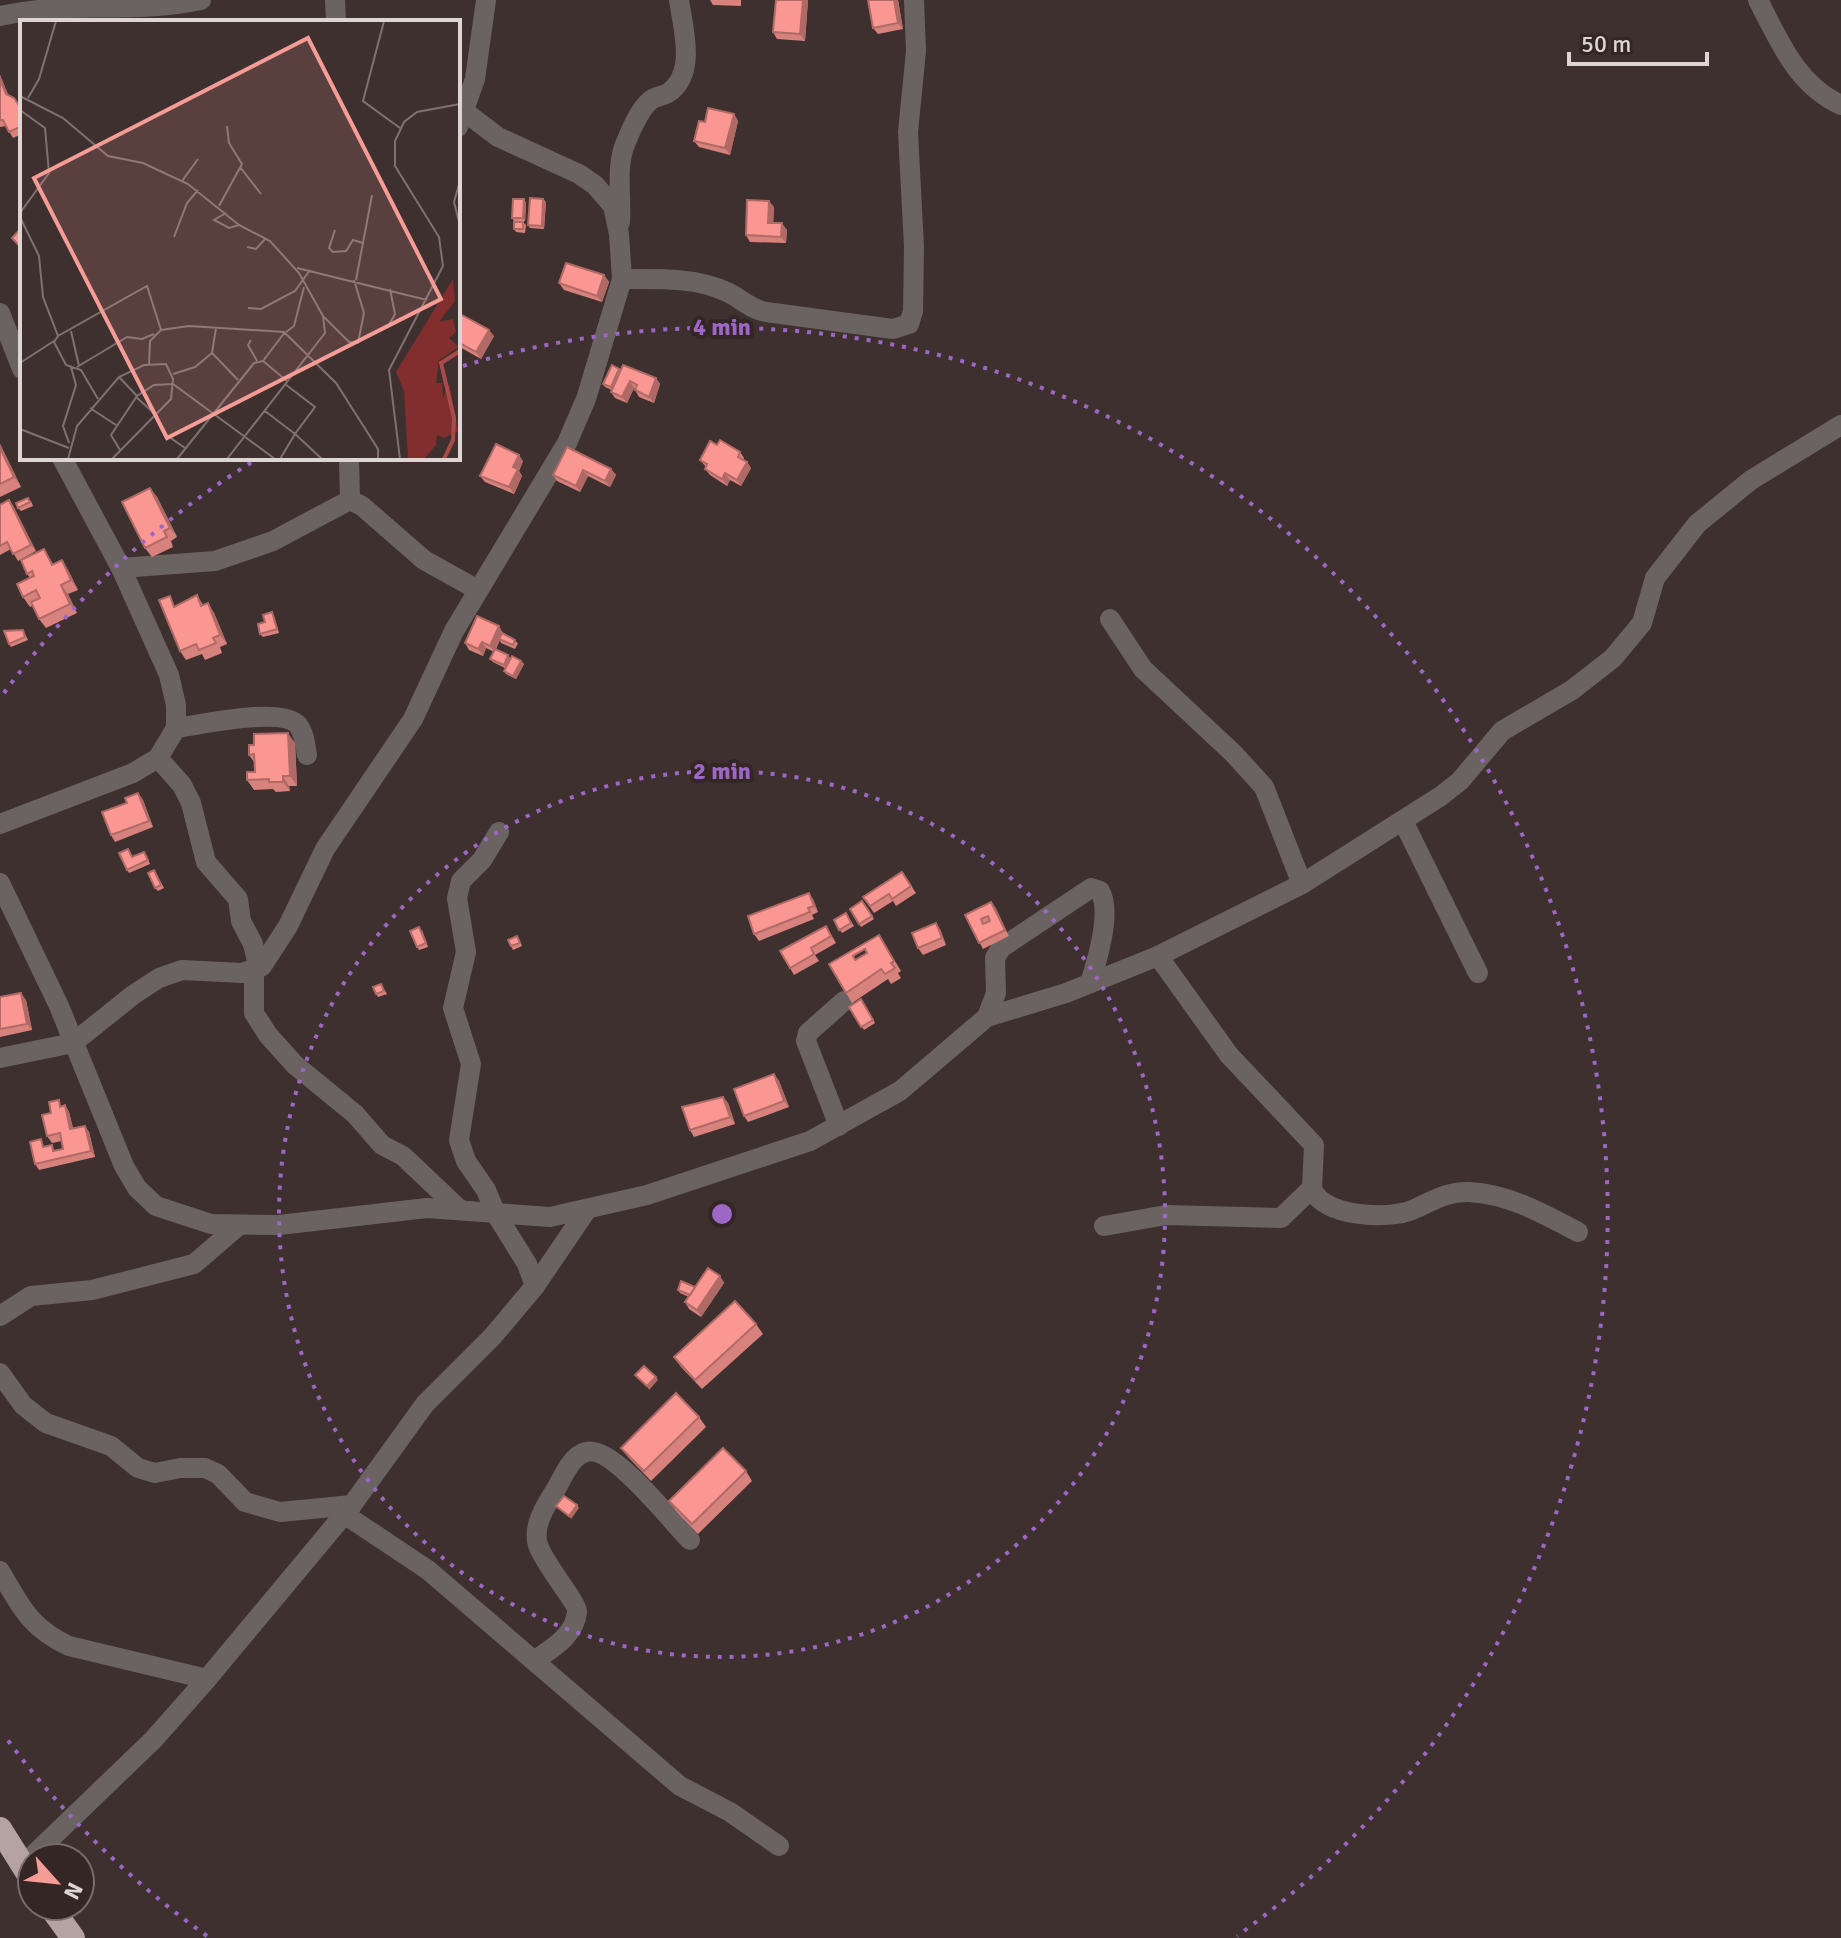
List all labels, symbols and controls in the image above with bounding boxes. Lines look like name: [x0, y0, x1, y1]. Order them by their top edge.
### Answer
scale bar: [1569, 16, 1707, 66]
inset map: [20, 20, 460, 460]
text: 50 m: [1581, 29, 1631, 59]
text: 4 min: [693, 312, 751, 342]
text: 2 min: [693, 756, 751, 786]
centre of rings: [708, 1200, 736, 1228]
north arrow: [16, 1842, 96, 1922]
text: N: [58, 1878, 89, 1904]

